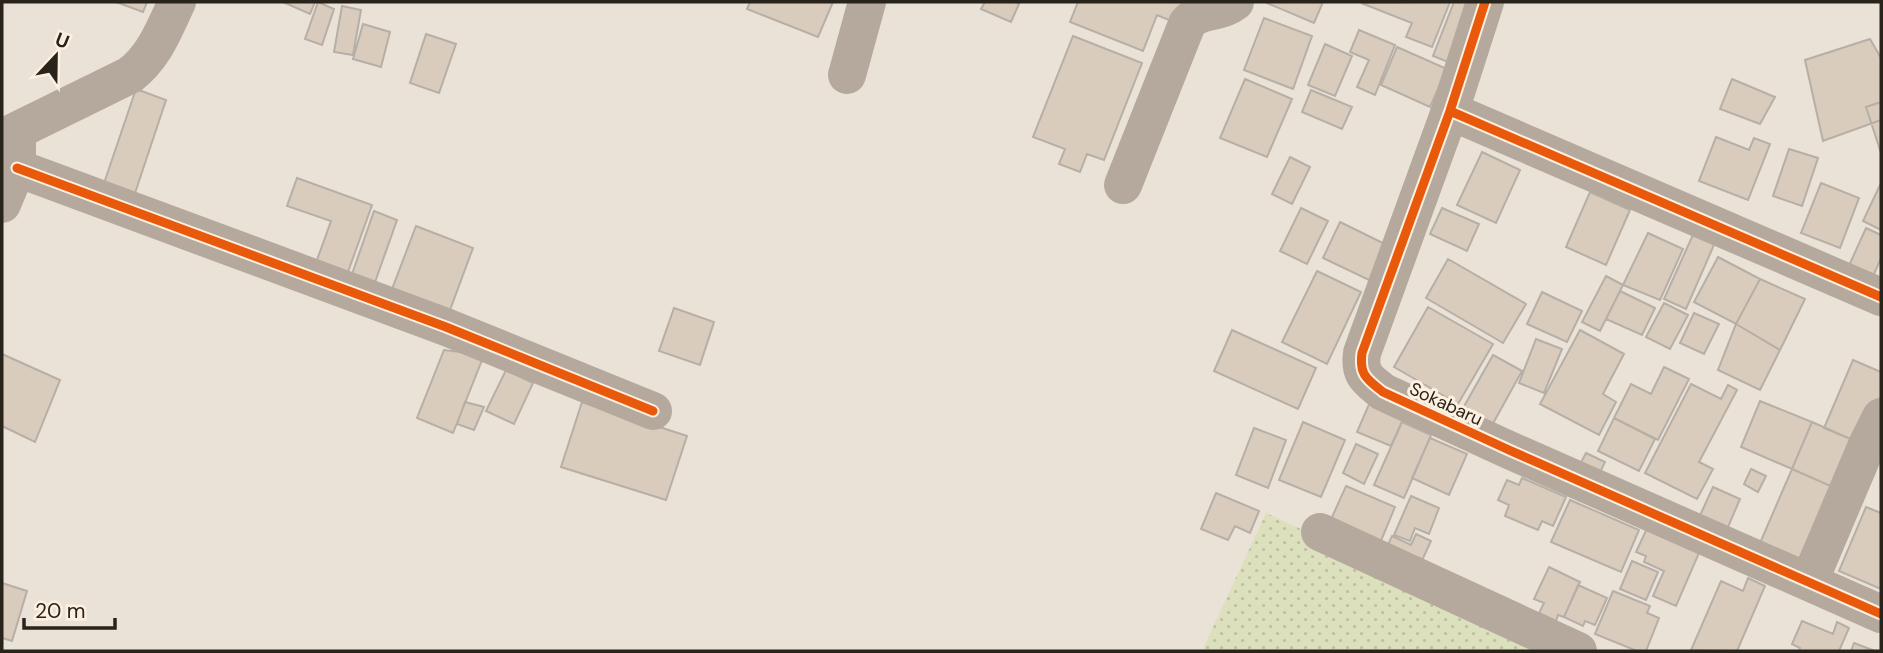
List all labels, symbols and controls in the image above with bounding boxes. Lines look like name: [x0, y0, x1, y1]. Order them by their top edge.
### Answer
north arrow: [21, 21, 91, 91]
text: U: [51, 27, 73, 55]
street label: Sokabaru: [1406, 377, 1486, 431]
scale bar: [24, 586, 116, 630]
text: 20 m: [35, 597, 86, 625]

